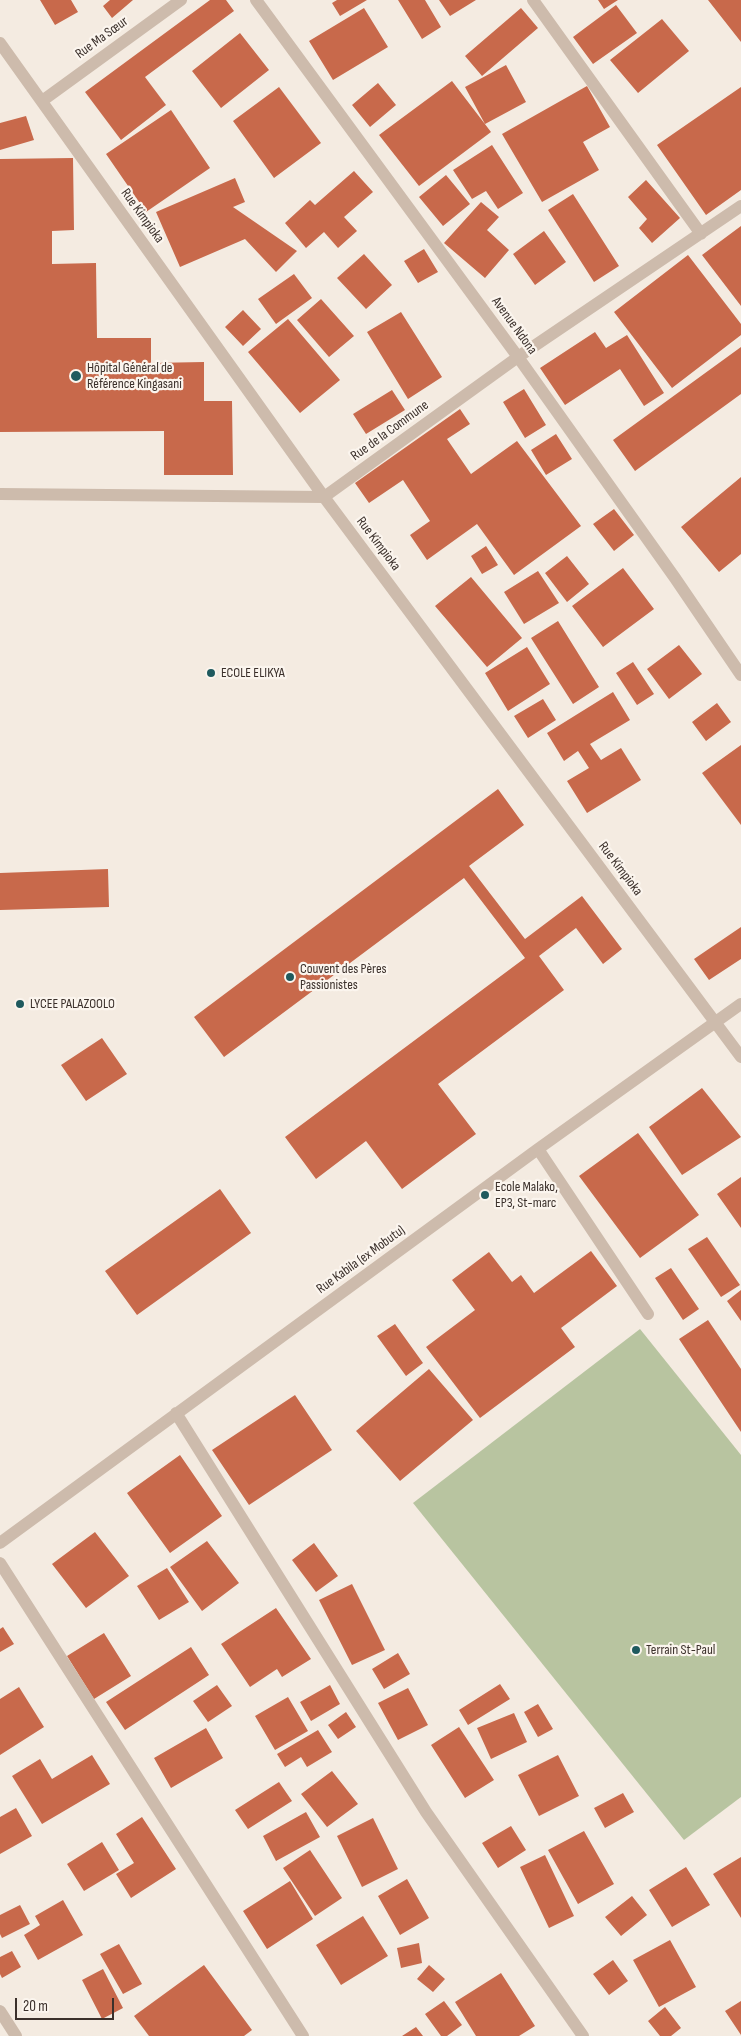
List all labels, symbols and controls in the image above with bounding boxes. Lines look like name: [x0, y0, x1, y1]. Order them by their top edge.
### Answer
street label: Rue Ma Sœur: [72, 13, 132, 63]
street label: Rue Kimpioka: [117, 186, 167, 246]
street label: Avenue Ndona: [488, 294, 540, 358]
place label: Hôpital Général de Référence Kingasani: [87, 360, 182, 392]
marker: Hôpital Général de Référence Kingasani: [69, 369, 83, 383]
street label: Rue de la Commune: [348, 397, 432, 465]
street label: Rue Kimpioka: [352, 514, 404, 574]
place label: ECOLE ELIKYA: [221, 665, 285, 681]
marker: ECOLE ELIKYA: [205, 667, 217, 679]
street label: Rue Kimpioka: [594, 839, 646, 899]
place label: Couvent des Pères Passionistes: [300, 961, 387, 994]
marker: Couvent des Pères Passionistes: [284, 971, 296, 983]
place label: LYCEE PALAZOOLO: [30, 996, 115, 1012]
marker: LYCEE PALAZOOLO: [14, 998, 26, 1010]
place label: Ecole Malako, EP3, St-marc: [495, 1179, 558, 1212]
marker: Ecole Malako, EP3, St-marc: [479, 1189, 491, 1201]
street label: Rue Kabila (ex Mobutu): [313, 1222, 409, 1298]
place label: Terrain St-Paul: [646, 1642, 715, 1658]
marker: Terrain St-Paul: [630, 1644, 642, 1656]
scale bar: [18, 1988, 116, 2020]
text: 20 m: [23, 1997, 48, 2016]

